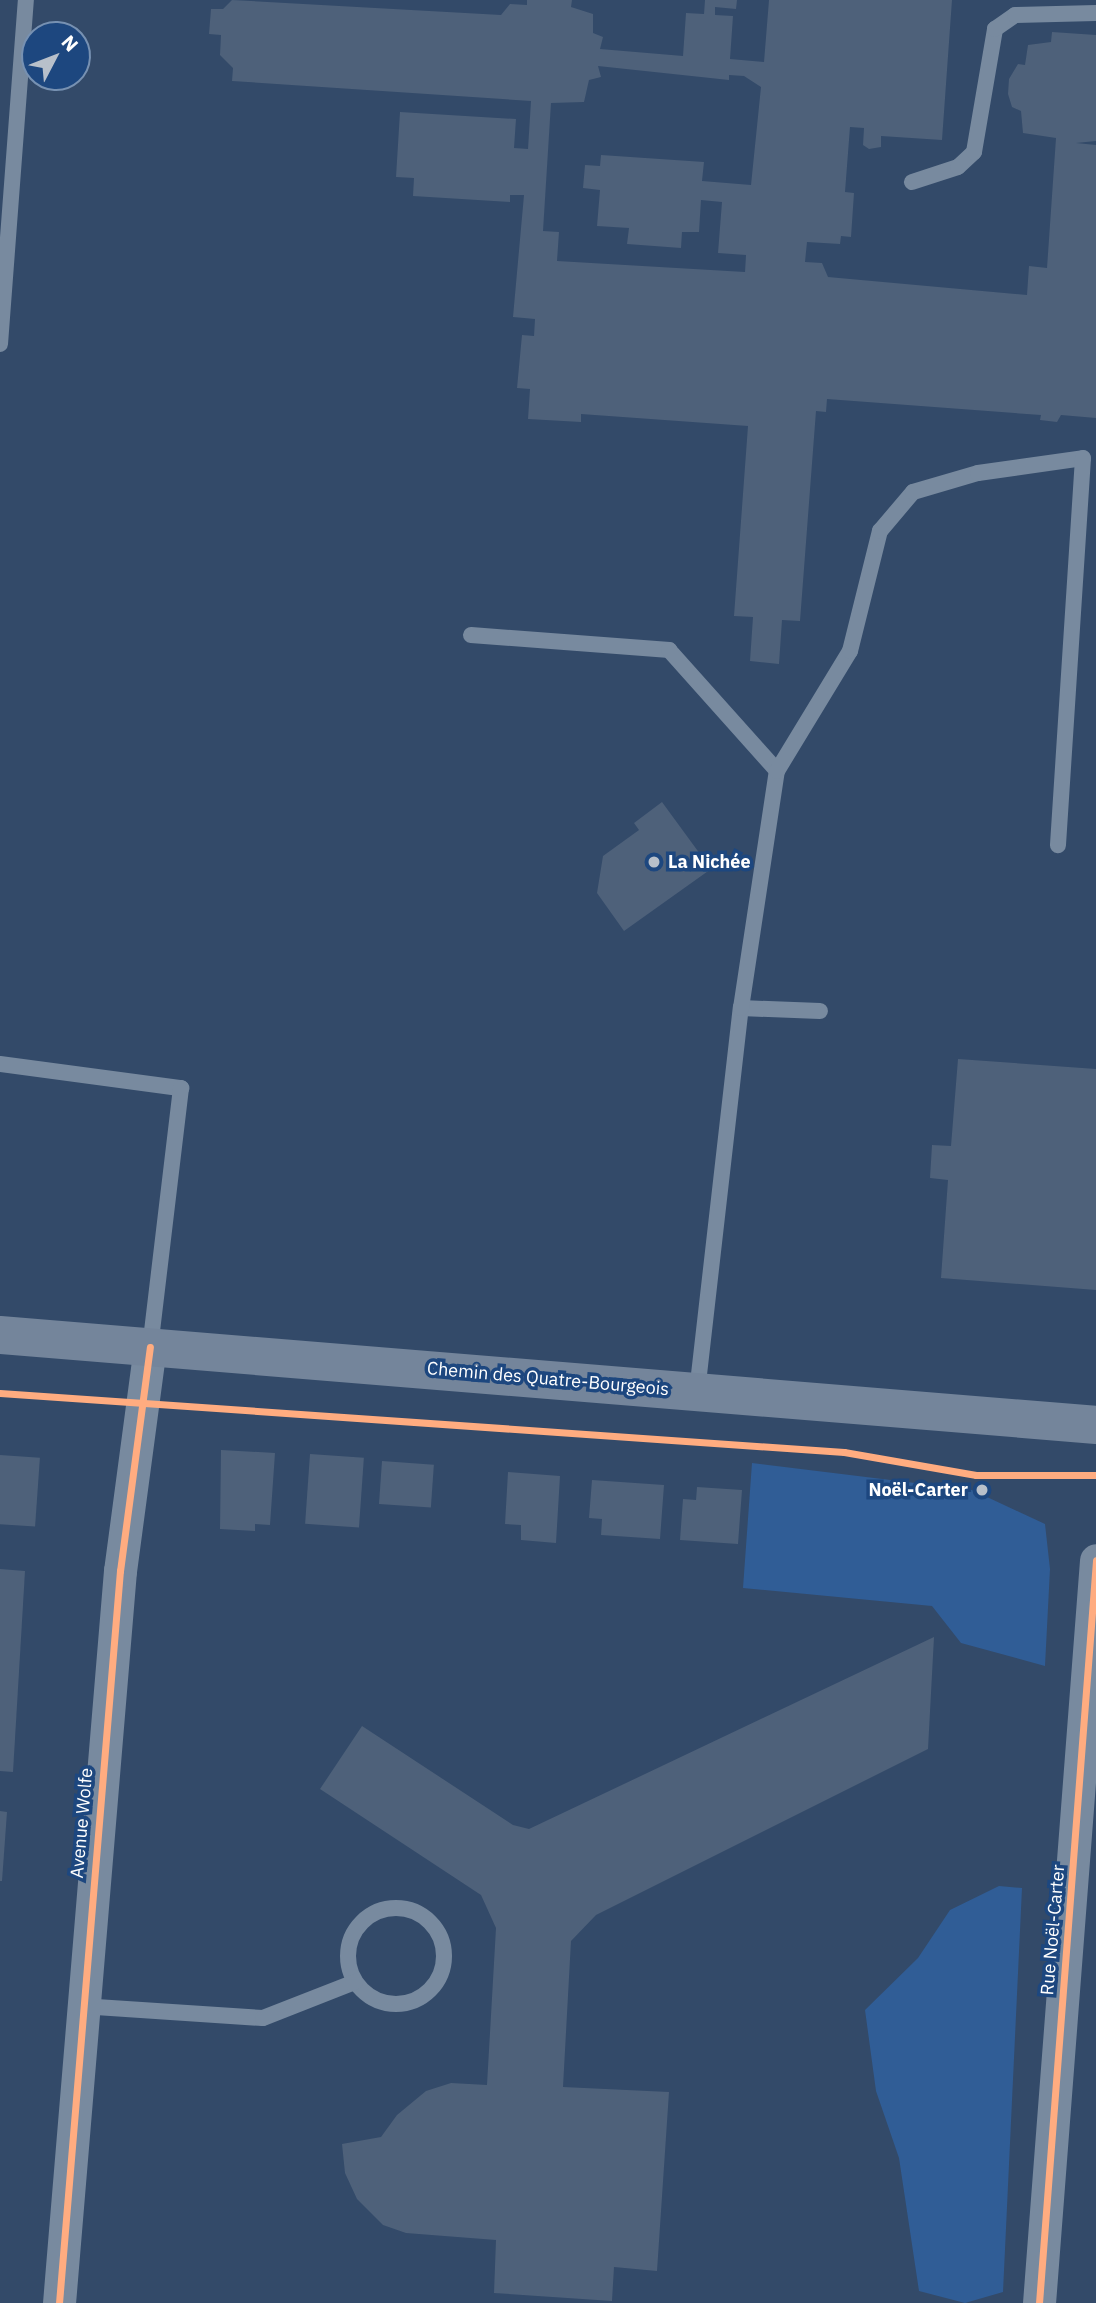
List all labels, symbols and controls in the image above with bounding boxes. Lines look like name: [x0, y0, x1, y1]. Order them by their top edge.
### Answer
north arrow: [21, 21, 91, 91]
text: N: [57, 30, 84, 56]
place label: La Nichée: [668, 851, 751, 873]
marker: La Nichée: [646, 854, 662, 870]
street label: Chemin des Quatre-Bourgeois: [426, 1358, 670, 1400]
place label: Noël-Carter: [868, 1479, 968, 1501]
marker: Noël-Carter: [974, 1482, 990, 1498]
street label: Avenue Wolfe: [66, 1767, 98, 1879]
street label: Rue Noël-Carter: [1037, 1864, 1069, 1996]

